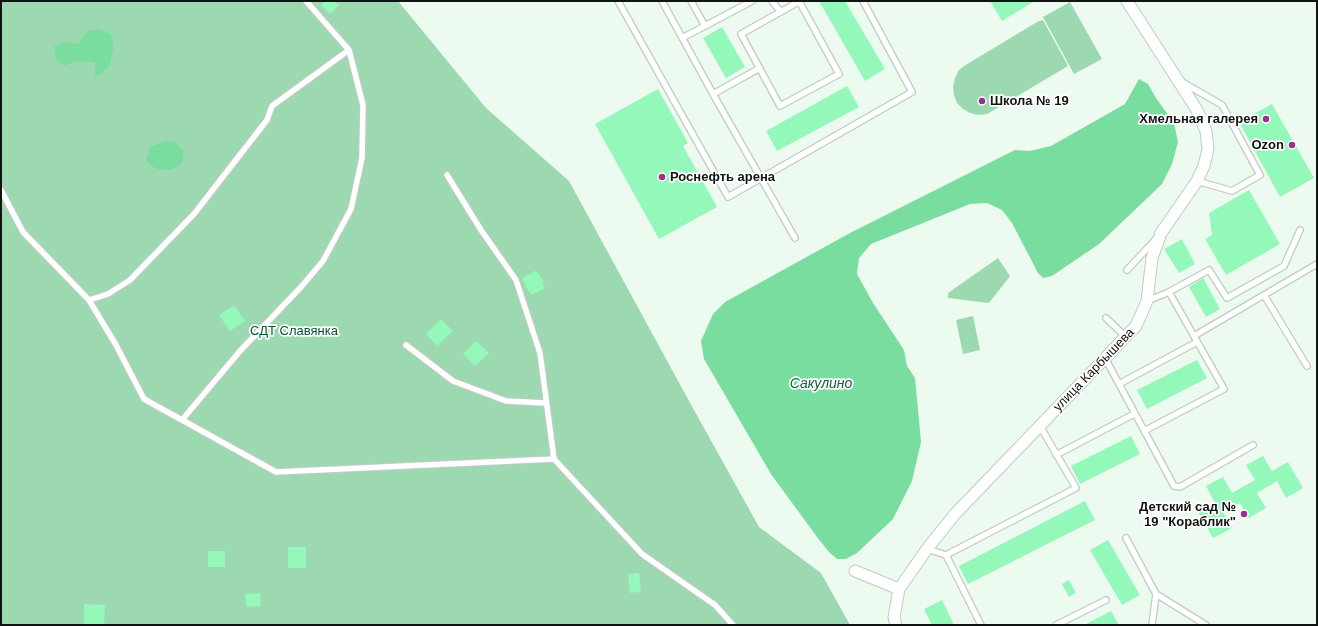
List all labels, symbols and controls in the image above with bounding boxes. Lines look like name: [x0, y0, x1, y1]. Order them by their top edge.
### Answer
place label: Школа № 19: [990, 93, 1069, 109]
marker: Школа № 19: [977, 96, 987, 106]
place label: Хмельная галерея: [1139, 111, 1258, 127]
marker: Хмельная галерея: [1261, 114, 1271, 124]
place label: Ozon: [1252, 137, 1284, 153]
marker: Ozon: [1287, 140, 1297, 150]
place label: Роснефть арена: [670, 169, 775, 185]
marker: Роснефть арена: [657, 172, 667, 182]
park label: СДТ Славянка: [250, 323, 338, 339]
street label: улица Карбышева: [1050, 325, 1138, 415]
water label: Сакулино: [790, 376, 852, 392]
place label: Детский сад № 19 "Кораблик": [1139, 499, 1236, 530]
marker: Детский сад № 19 "Кораблик": [1239, 509, 1249, 519]

